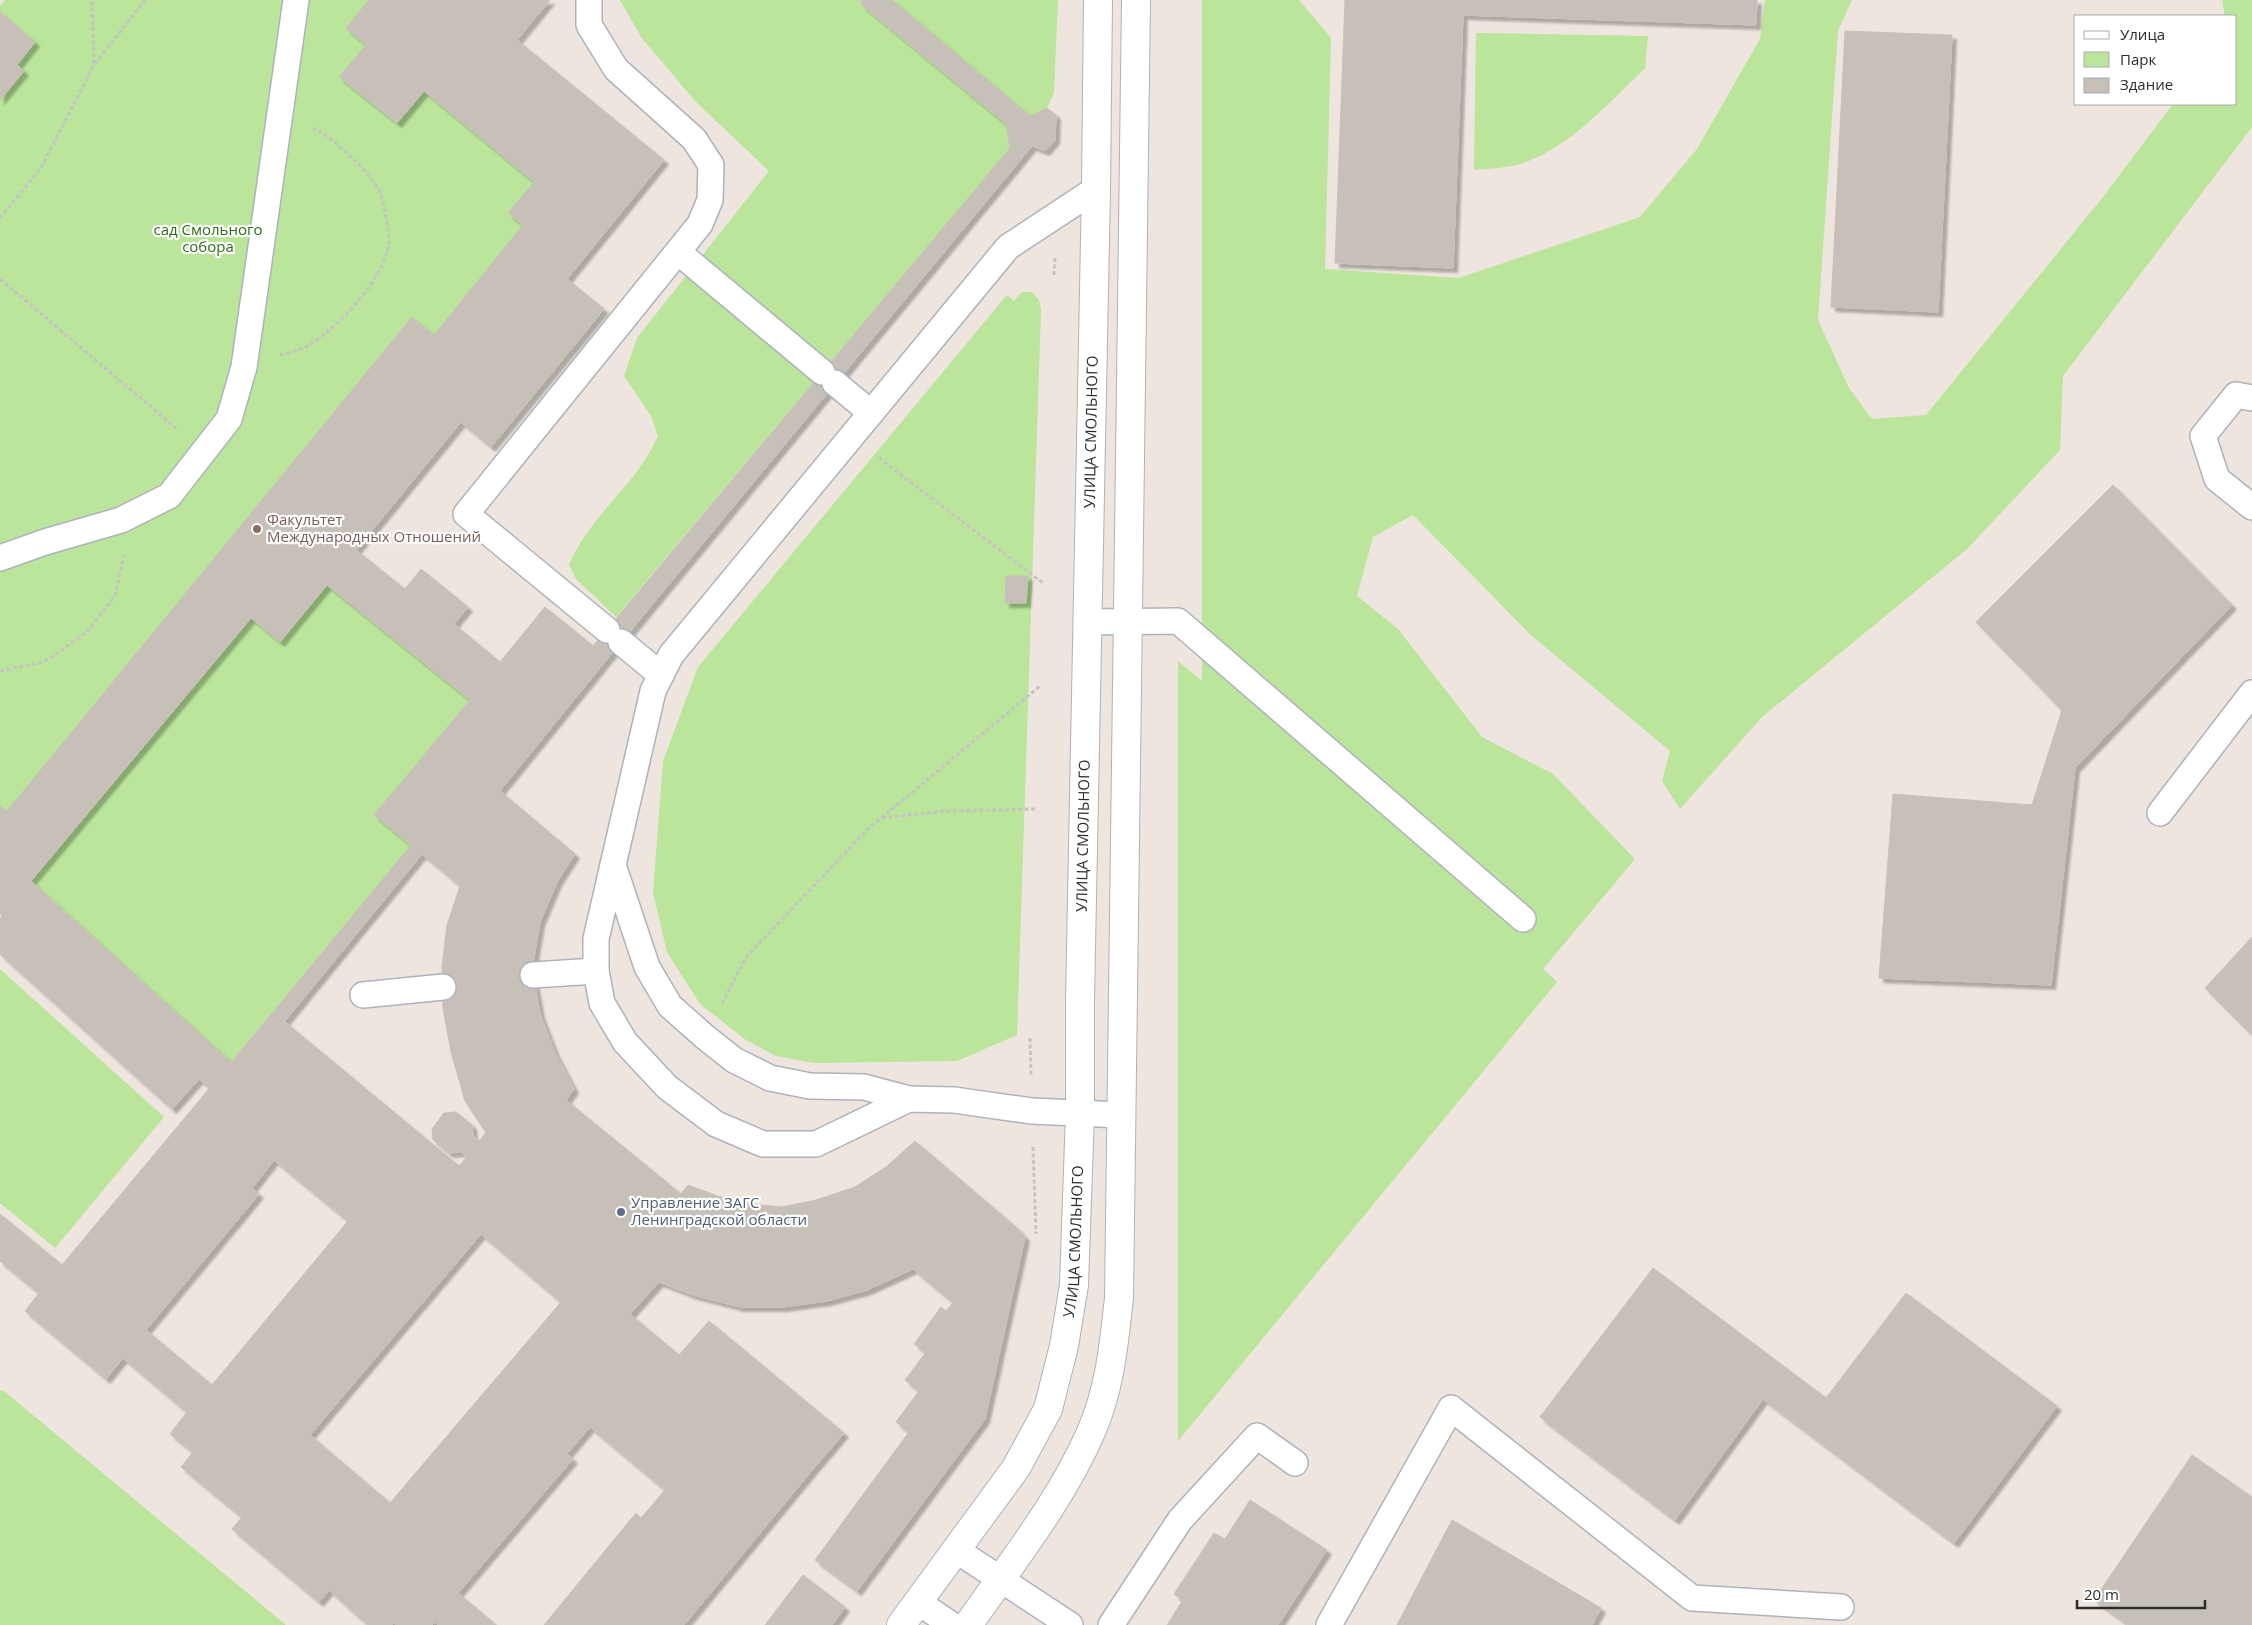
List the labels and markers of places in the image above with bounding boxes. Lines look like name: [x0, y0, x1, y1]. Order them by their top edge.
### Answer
place label: Факультет Международных Отношений: [267, 509, 481, 546]
marker: Факультет Международных Отношений: [251, 523, 263, 535]
place label: Управление ЗАГС Ленинградской области: [631, 1192, 807, 1229]
marker: Управление ЗАГС Ленинградской области: [615, 1206, 627, 1218]

